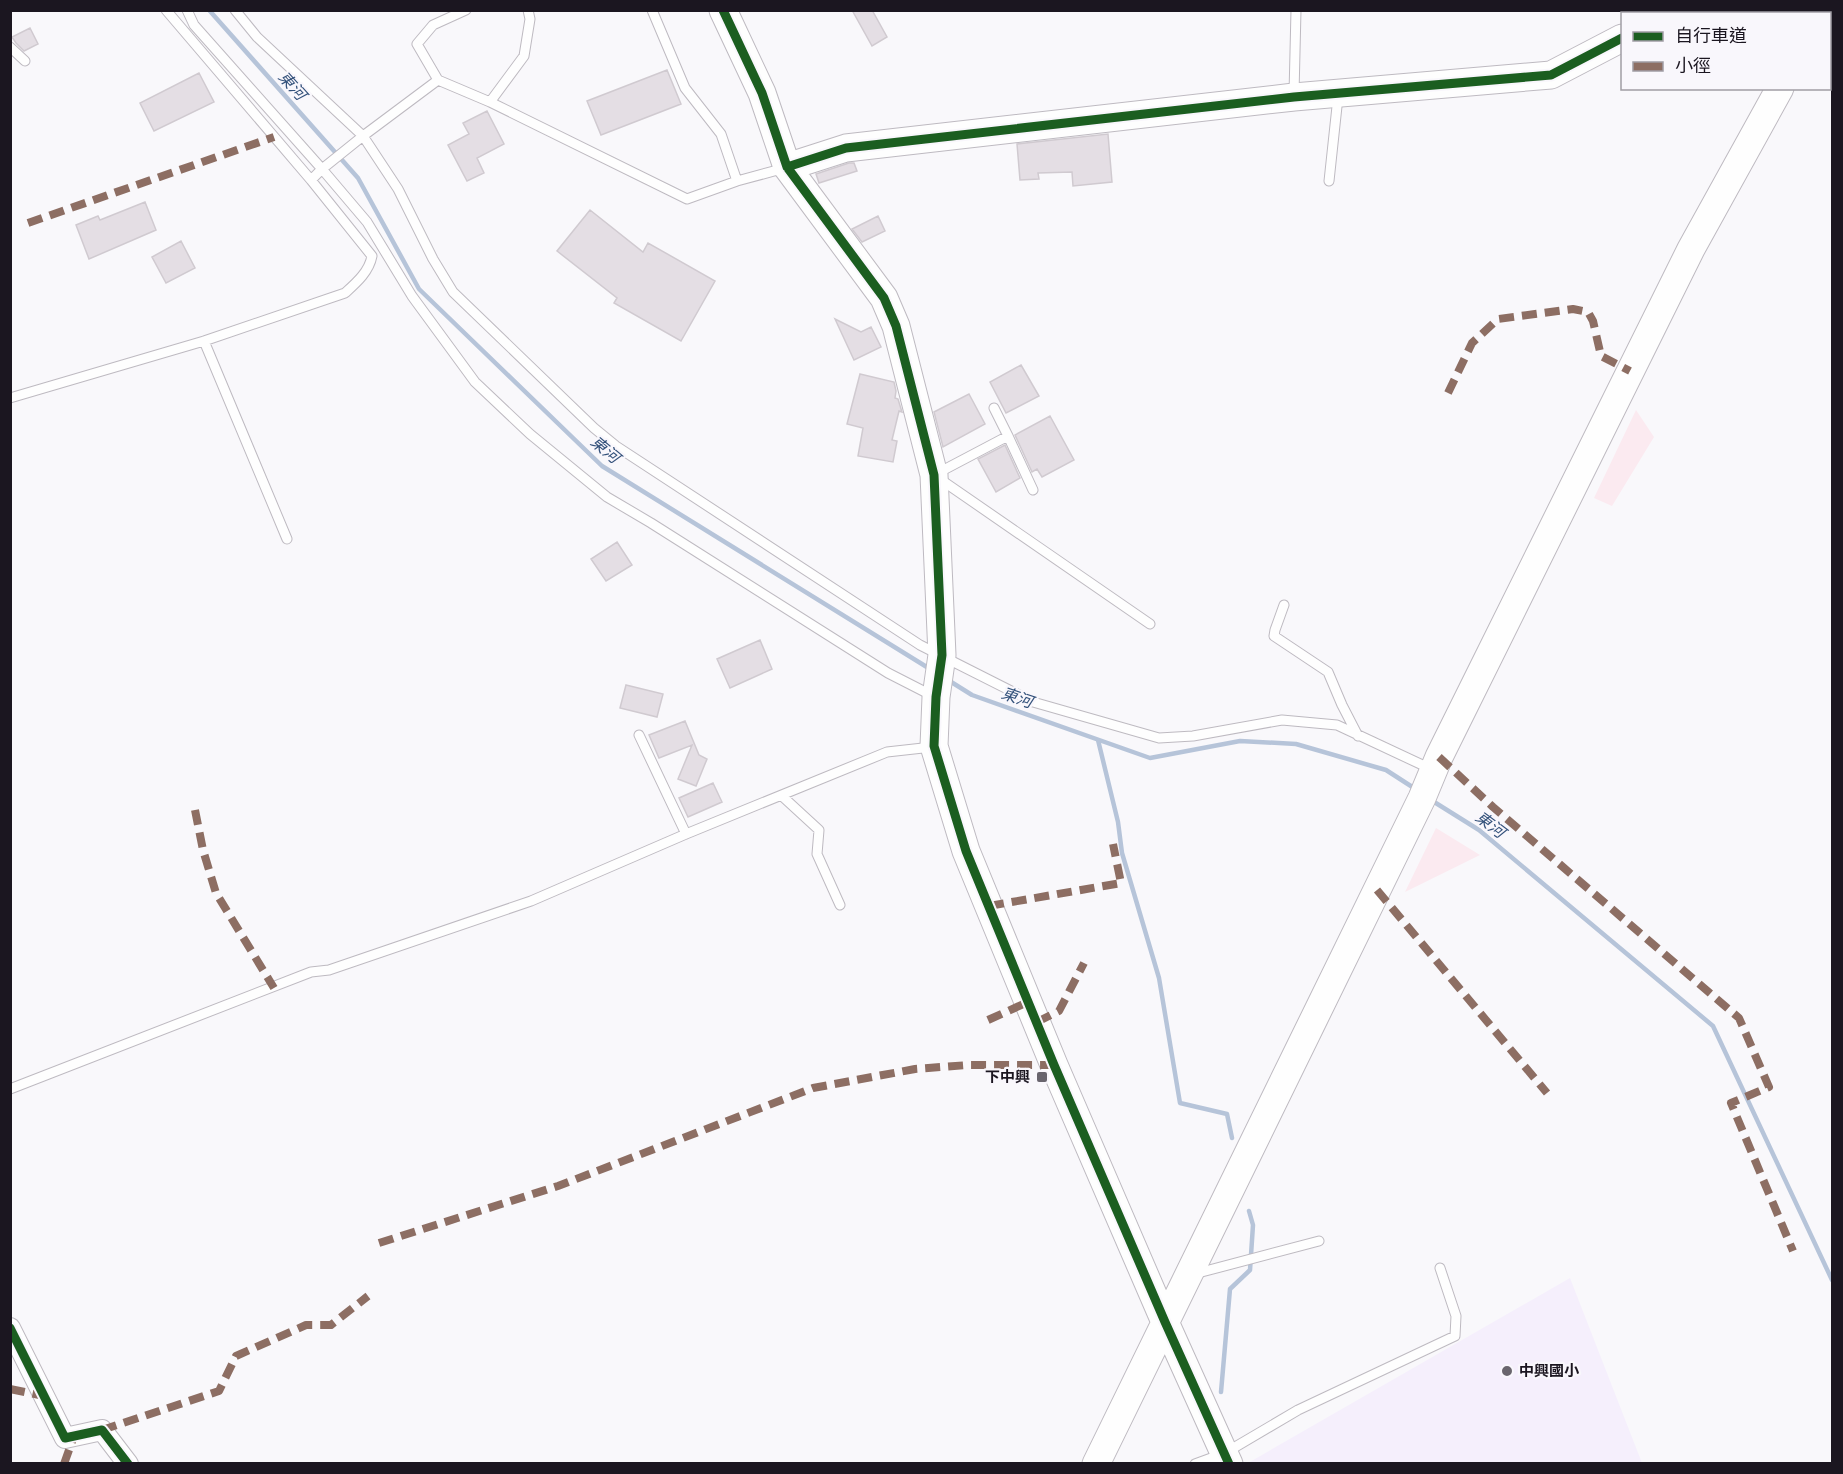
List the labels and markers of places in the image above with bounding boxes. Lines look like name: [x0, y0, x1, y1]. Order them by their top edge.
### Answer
place label: 下中興: [985, 1067, 1030, 1087]
marker: 下中興: [1035, 1070, 1049, 1084]
place label: 中興國小: [1519, 1361, 1580, 1381]
marker: 中興國小: [1500, 1364, 1514, 1378]

